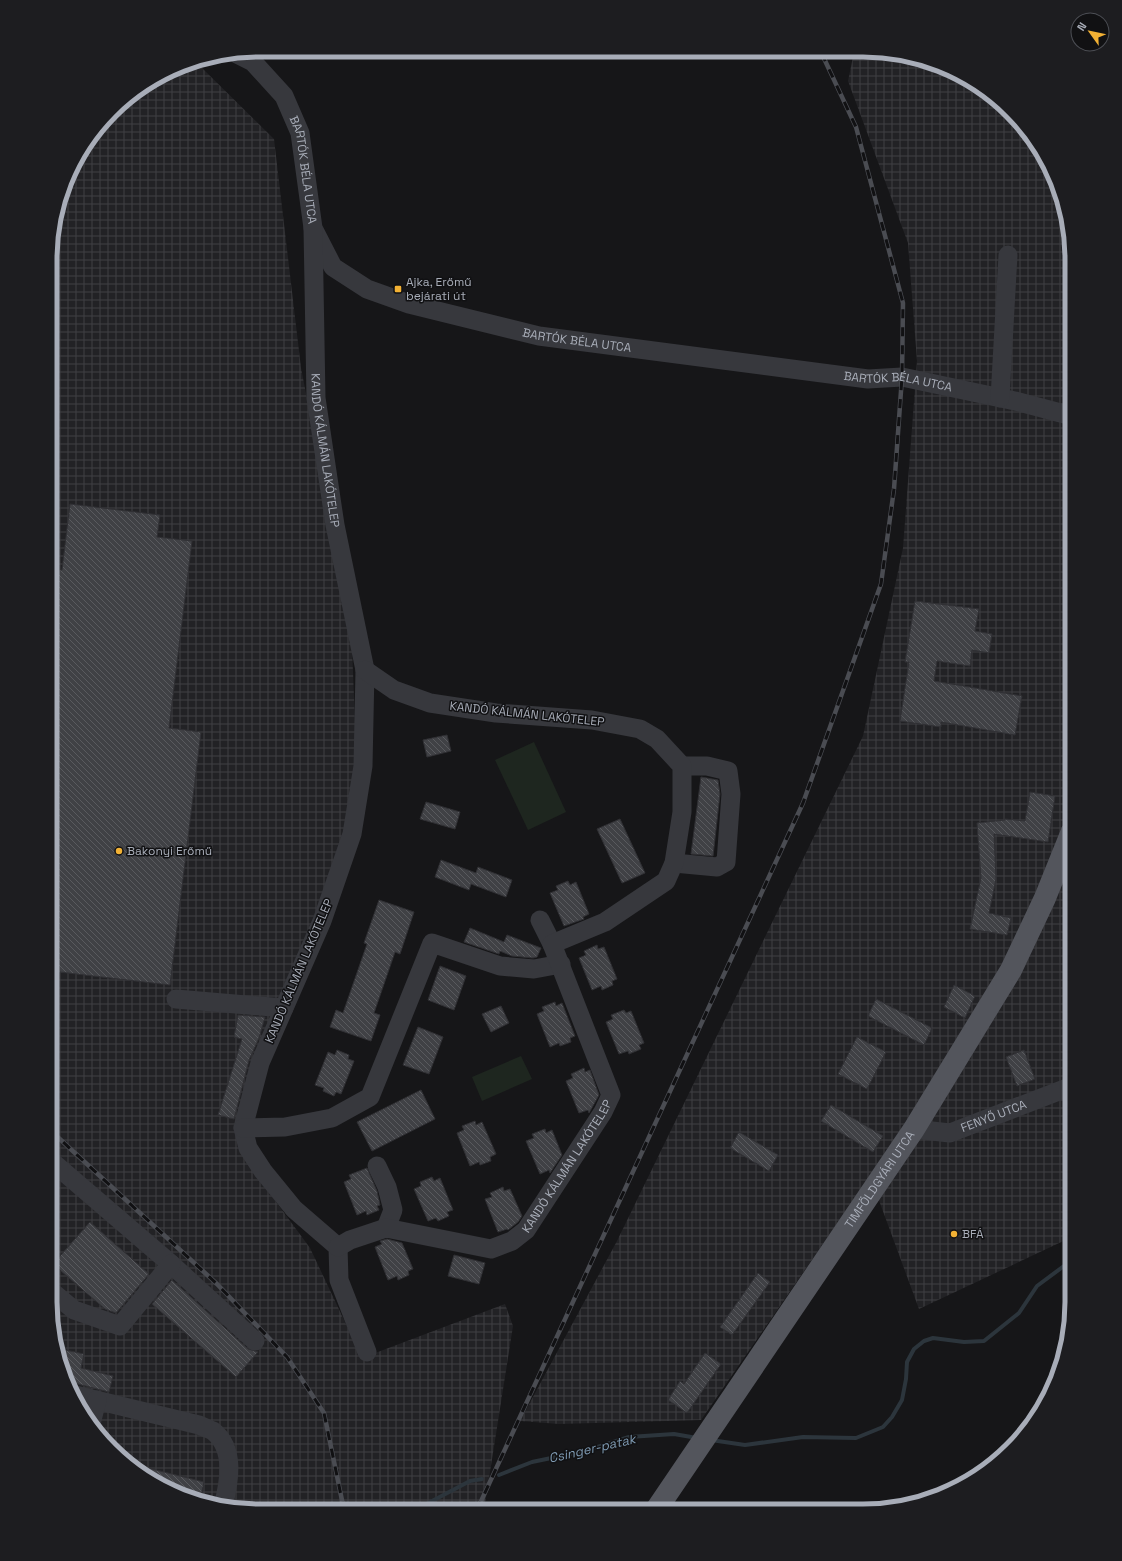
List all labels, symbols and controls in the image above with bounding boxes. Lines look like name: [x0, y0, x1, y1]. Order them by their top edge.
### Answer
north arrow: [1070, 12, 1110, 52]
text: N: [1074, 20, 1089, 33]
street label: BARTÓK BÉLA UTCA: [285, 113, 320, 225]
place label: Ajka, Erőmű bejárati út: [406, 274, 472, 304]
marker: Ajka, Erőmű bejárati út: [393, 284, 403, 294]
street label: BARTÓK BÉLA UTCA: [521, 324, 633, 356]
street label: BARTÓK BÉLA UTCA: [843, 368, 954, 396]
street label: KANDÓ KÁLMÁN LAKÓTELEP: [308, 373, 343, 528]
street label: KANDÓ KÁLMÁN LAKÓTELEP: [449, 698, 605, 730]
place label: Bakonyi Erőmű: [127, 843, 212, 859]
marker: Bakonyi Erőmű: [114, 846, 124, 856]
street label: KANDÓ KÁLMÁN LAKÓTELEP: [261, 896, 337, 1046]
street label: FENYŐ UTCA: [958, 1096, 1029, 1136]
street label: KANDÓ KÁLMÁN LAKÓTELEP: [518, 1097, 616, 1236]
street label: TIMFÖLDGYÁRI UTCA: [841, 1127, 919, 1231]
place label: BFÁ: [962, 1226, 984, 1242]
marker: BFÁ: [949, 1229, 959, 1239]
water label: Csinger-patak: [547, 1430, 639, 1467]

